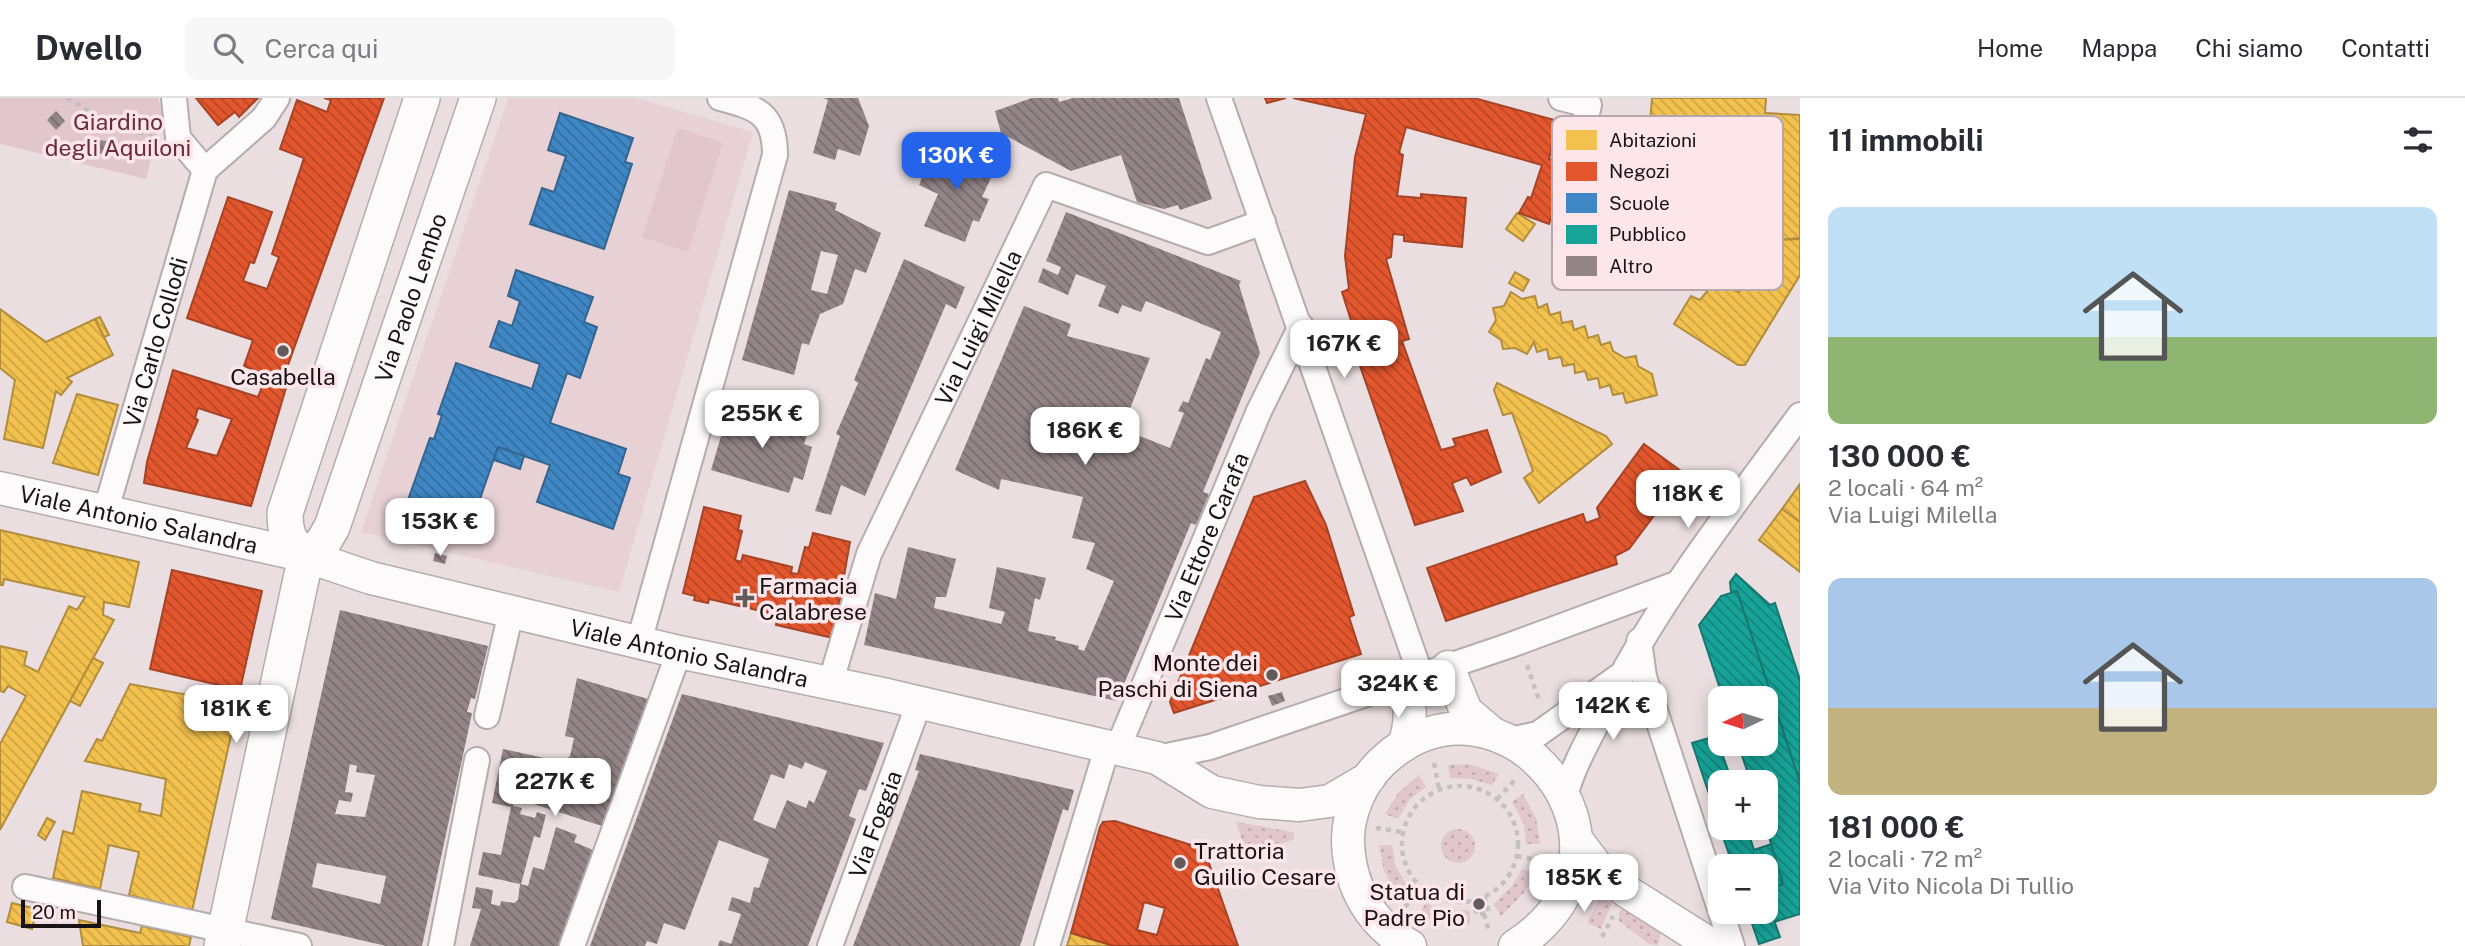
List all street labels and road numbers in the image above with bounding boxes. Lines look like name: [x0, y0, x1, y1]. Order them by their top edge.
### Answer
street label: Via Paolo Lembo: [369, 209, 451, 386]
street label: Via Luigi Milella: [929, 245, 1026, 410]
street label: Via Carlo Collodi: [117, 254, 192, 430]
street label: Via Ettore Carafa: [1159, 448, 1254, 626]
street label: Viale Antonio Salandra: [17, 479, 260, 558]
street label: Viale Antonio Salandra: [568, 613, 811, 692]
street label: Via Foggia: [843, 766, 907, 881]

